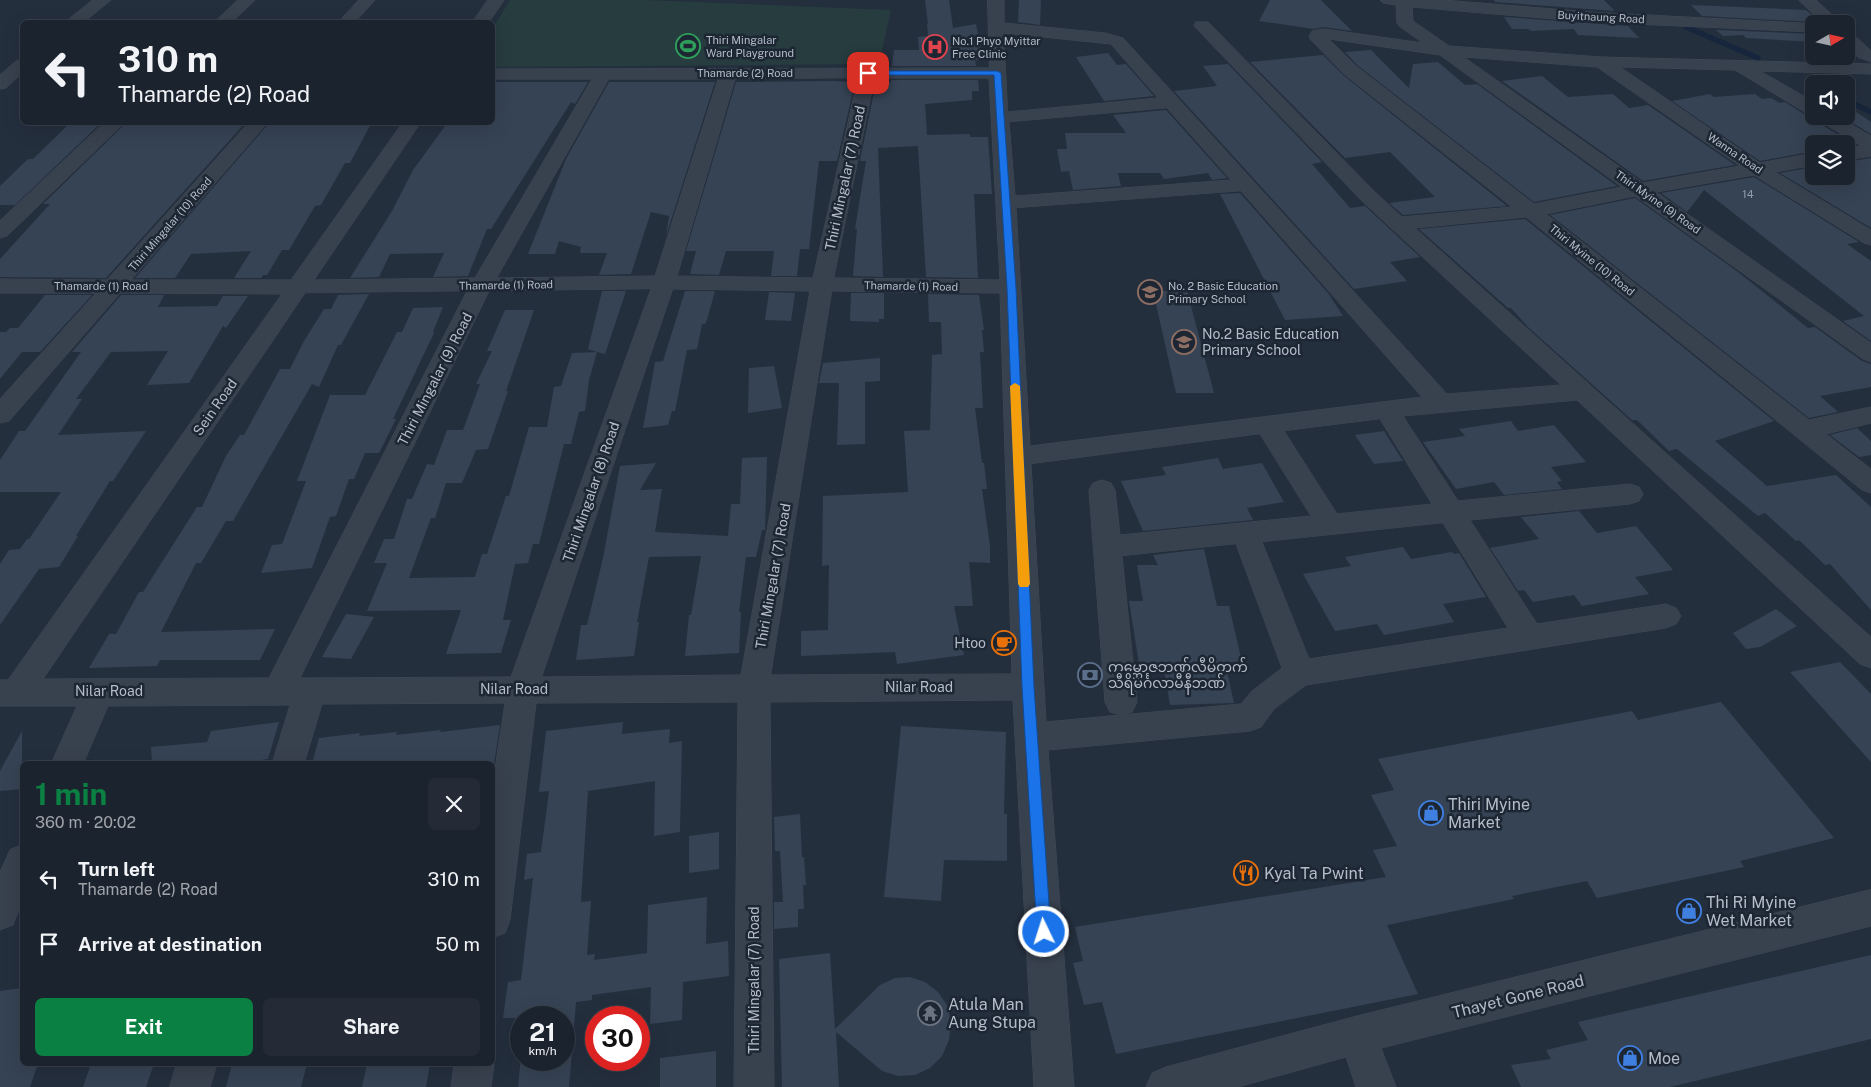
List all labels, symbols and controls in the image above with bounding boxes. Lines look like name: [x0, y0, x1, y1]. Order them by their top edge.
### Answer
street label: Buyitnaung Road: [1557, 9, 1645, 25]
north arrow: [1805, 15, 1855, 65]
map controls: [1805, 15, 1855, 185]
sports icon: Thiri Mingalar Ward Playground: [675, 33, 701, 59]
place label: Thiri Mingalar Ward Playground: [706, 34, 794, 59]
hospital icon: No.1 Phyo Myittar Free Clinic: [922, 34, 948, 60]
place label: No.1 Phyo Myittar Free Clinic: [952, 35, 1041, 60]
text: 310 m: [118, 39, 218, 80]
icon: left: [35, 40, 100, 105]
pin: [847, 52, 889, 94]
icon: arrive: [854, 59, 882, 87]
street label: Thamarde (2) Road: [697, 67, 793, 79]
button: sound: [1805, 75, 1855, 125]
text: Thamarde (2) Road: [118, 81, 310, 107]
street label: Thiri Mingalar (7) Road: [822, 104, 868, 252]
street label: Wanna Road: [1705, 130, 1765, 176]
button: layers: [1805, 135, 1855, 185]
street label: Thiri Myine (9) Road: [1613, 168, 1703, 236]
street label: Thiri Mingalar (10) Road: [126, 175, 214, 273]
house number: 14: [1742, 188, 1754, 200]
street label: Thiri Myine (10) Road: [1547, 222, 1637, 298]
street label: Thamarde (1) Road: [459, 278, 553, 292]
street label: Thamarde (1) Road: [864, 279, 958, 293]
school or university icon: No. 2 Basic Education Primary School: [1137, 279, 1163, 305]
street label: Thamarde (1) Road: [54, 280, 148, 292]
place label: No. 2 Basic Education Primary School: [1168, 280, 1278, 305]
street label: Thiri Mingalar (9) Road: [394, 310, 476, 448]
place label: No.2 Basic Education Primary School: [1202, 326, 1339, 358]
school or university icon: No.2 Basic Education Primary School: [1171, 329, 1197, 355]
street label: Sein Road: [190, 376, 240, 438]
street label: Thiri Mingalar (8) Road: [559, 420, 623, 564]
street label: Thiri Mingalar (7) Road: [752, 502, 794, 650]
cafe icon: Htoo: [991, 630, 1017, 656]
place label: Htoo: [954, 635, 986, 651]
place label: ကမ္ဘောဇဘဏ်လီမိတက် သီရိမင်္ဂလာမီနီဘဏ်: [1108, 657, 1248, 695]
bank icon: ကမ္ဘောဇဘဏ်လီမိတက် သီရိမင်္ဂလာမီနီဘဏ်: [1077, 662, 1103, 688]
street label: Nilar Road: [885, 679, 953, 695]
street label: Nilar Road: [480, 681, 548, 697]
street label: Nilar Road: [75, 683, 143, 699]
text: 1 min: [35, 776, 107, 812]
button: close: [428, 778, 480, 830]
place label: Thiri Myine Market: [1448, 795, 1530, 832]
shop icon: Thiri Myine Market: [1418, 800, 1444, 826]
text: 360 m · 20:02: [35, 813, 136, 832]
text: Turn left: [78, 858, 155, 880]
restaurant icon: Kyal Ta Pwint: [1233, 860, 1259, 886]
place label: Kyal Ta Pwint: [1264, 864, 1364, 883]
icon: left: [35, 865, 63, 893]
text: 310 m: [428, 868, 480, 890]
text: Thamarde (2) Road: [78, 880, 218, 899]
place label: Thi Ri Myine Wet Market: [1706, 893, 1796, 930]
shop icon: Thi Ri Myine Wet Market: [1676, 898, 1702, 924]
position arrow: [1017, 905, 1069, 957]
street label: Thiri Mingalar (7) Road: [746, 906, 762, 1054]
icon: arrive: [35, 930, 63, 958]
text: Arrive at destination: [78, 933, 262, 955]
text: 50 m: [435, 933, 480, 955]
street label: Thayet Gone Road: [1450, 971, 1586, 1022]
place label: Atula Man Aung Stupa: [948, 995, 1036, 1032]
button: Exit: [35, 998, 253, 1056]
button: Share: [263, 998, 480, 1056]
temple icon: Atula Man Aung Stupa: [917, 1000, 943, 1026]
speed limit sign: 30: [585, 1006, 650, 1071]
text: 21: [529, 1017, 556, 1047]
text: km/h: [528, 1044, 557, 1058]
shop icon: Moe: [1617, 1045, 1643, 1071]
place label: Moe: [1648, 1049, 1680, 1068]

